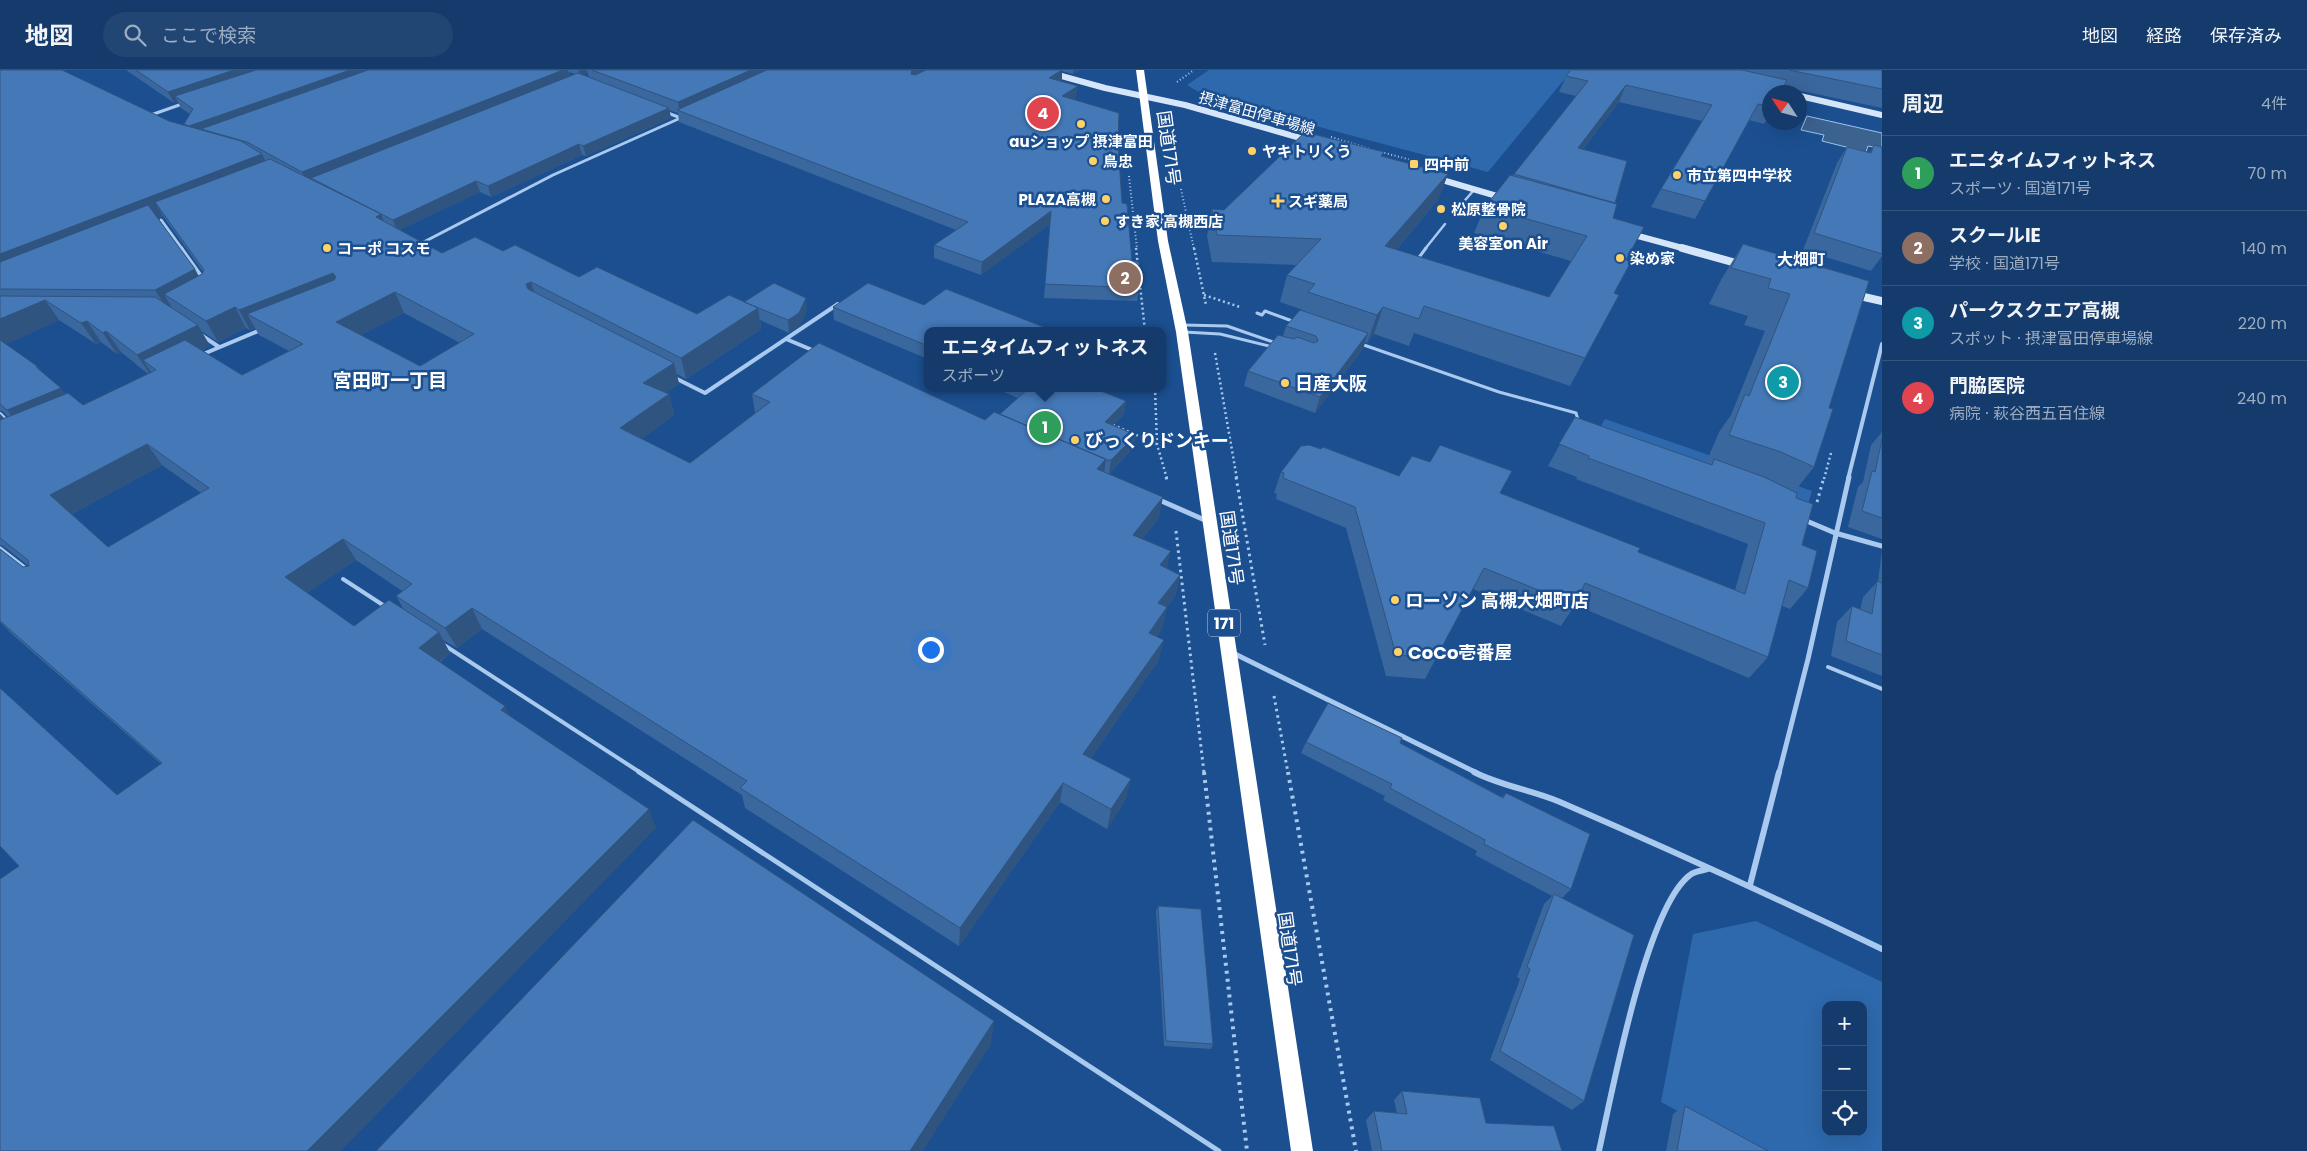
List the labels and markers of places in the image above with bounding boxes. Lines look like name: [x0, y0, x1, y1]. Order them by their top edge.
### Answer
pin: 4: [1027, 94, 1059, 132]
marker: auショップ 摂津富田: [1075, 118, 1087, 130]
place label: auショップ 摂津富田: [1009, 131, 1153, 152]
place label: ヤキトリくう: [1262, 141, 1352, 162]
marker: ヤキトリくう: [1246, 145, 1258, 157]
place label: 鳥忠: [1103, 151, 1133, 172]
place label: 四中前: [1424, 154, 1469, 175]
marker: 鳥忠: [1087, 155, 1099, 167]
marker: 四中前: [1408, 158, 1420, 170]
place label: 市立第四中学校: [1687, 165, 1792, 186]
marker: 市立第四中学校: [1671, 169, 1683, 181]
place label: PLAZA高槻: [1018, 189, 1096, 210]
place label: スギ薬局: [1288, 191, 1348, 212]
marker: PLAZA高槻: [1100, 193, 1112, 205]
marker: スギ薬局: [1272, 195, 1284, 207]
place label: 松原整骨院: [1451, 199, 1526, 220]
marker: 松原整骨院: [1435, 203, 1447, 215]
place label: すき家 高槻西店: [1115, 211, 1223, 232]
marker: すき家 高槻西店: [1099, 215, 1111, 227]
marker: 美容室on Air: [1497, 220, 1509, 232]
place label: 美容室on Air: [1458, 233, 1548, 254]
place label: コーポ コスモ: [337, 238, 430, 259]
marker: コーポ コスモ: [321, 242, 333, 254]
place label: 染め家: [1630, 248, 1675, 269]
marker: 染め家: [1614, 252, 1626, 264]
pin: 2: [1109, 259, 1141, 297]
pin: 3: [1767, 363, 1799, 401]
place label: 日産大阪: [1295, 371, 1367, 396]
marker: 日産大阪: [1279, 377, 1291, 389]
pin: 1: [1029, 408, 1061, 446]
place label: びっくりドンキー: [1085, 428, 1229, 453]
marker: びっくりドンキー: [1069, 434, 1081, 446]
place label: ローソン 高槻大畑町店: [1405, 588, 1589, 613]
marker: ローソン 高槻大畑町店: [1389, 594, 1401, 606]
place label: CoCo壱番屋: [1408, 640, 1512, 665]
marker: CoCo壱番屋: [1392, 646, 1404, 658]

